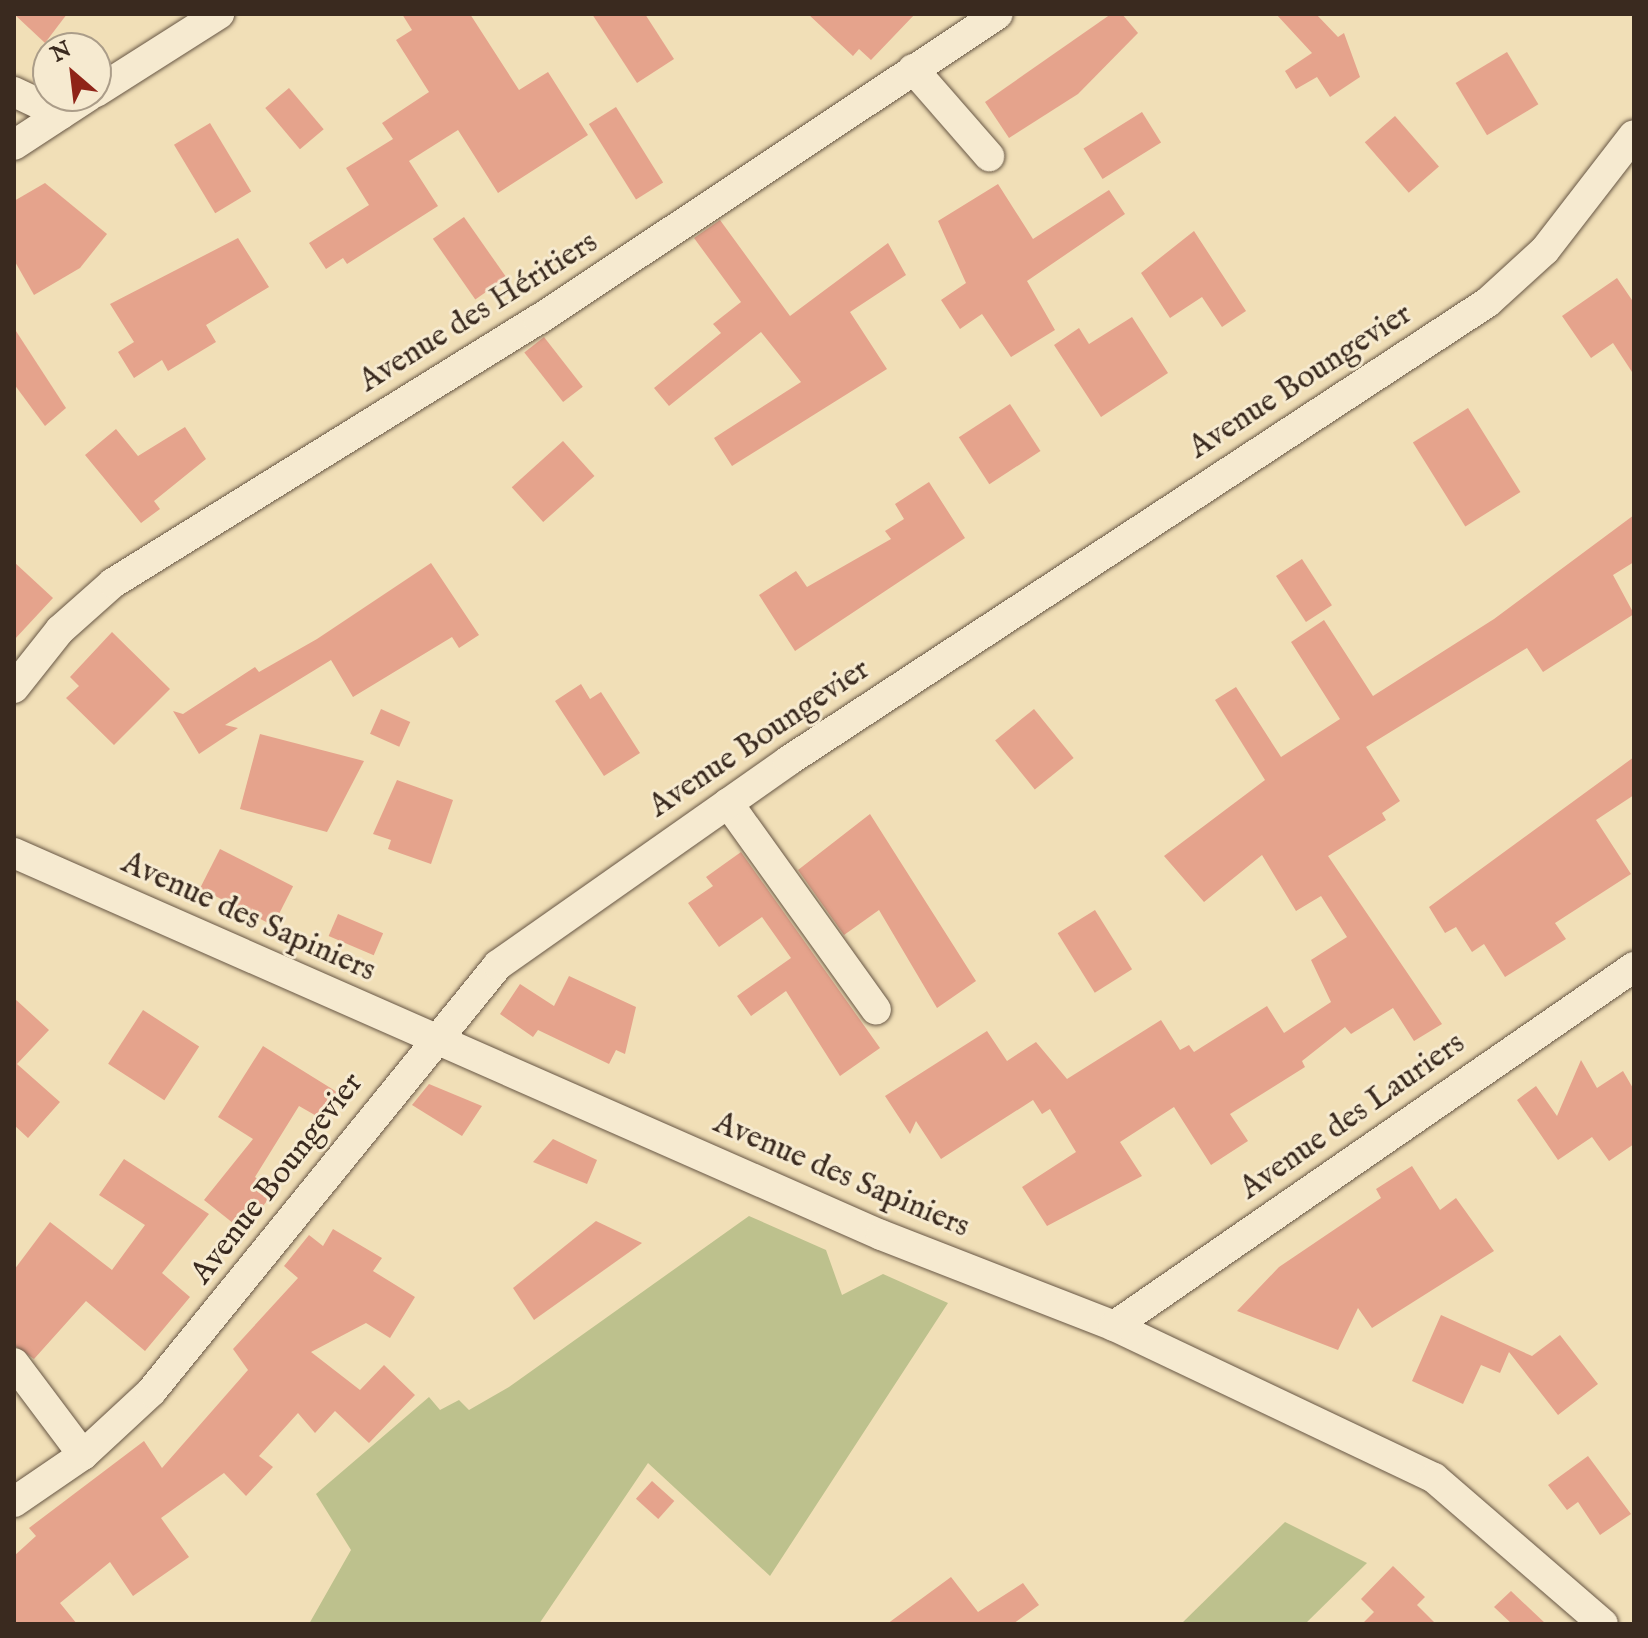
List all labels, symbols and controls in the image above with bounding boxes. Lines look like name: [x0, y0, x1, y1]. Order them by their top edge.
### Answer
north arrow: [32, 32, 112, 112]
text: N: [47, 36, 77, 69]
street label: Avenue des Héritiers: [353, 224, 605, 402]
street label: Avenue Boungevier: [1182, 296, 1420, 468]
street label: Avenue Boungevier: [642, 651, 878, 827]
street label: Avenue des Sapiniers: [115, 845, 381, 991]
street label: Avenue des Lauriers: [1233, 1025, 1473, 1209]
street label: Avenue Boungevier: [184, 1066, 372, 1292]
street label: Avenue des Sapiniers: [707, 1105, 975, 1247]

